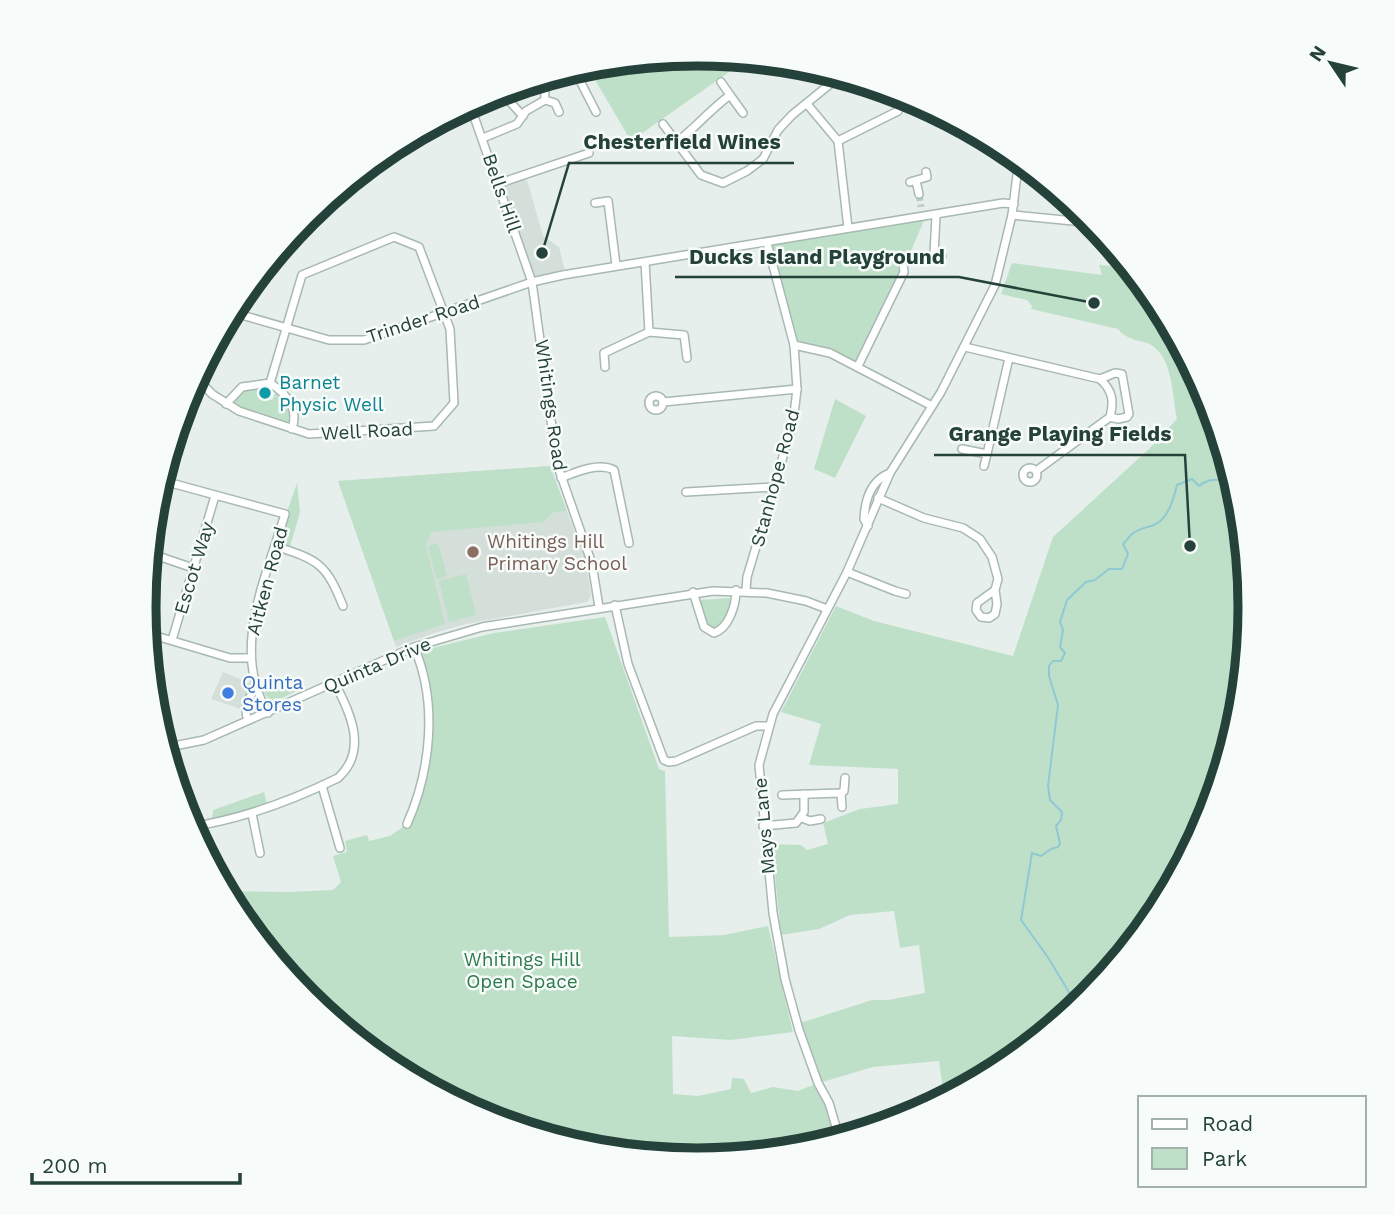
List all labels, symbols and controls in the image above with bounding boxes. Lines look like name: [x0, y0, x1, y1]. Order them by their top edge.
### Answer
north arrow: [1296, 28, 1366, 98]
text: N: [1304, 41, 1331, 66]
callout: Chesterfield Wines: [569, 121, 794, 163]
text: Chesterfield Wines: [583, 129, 781, 154]
street label: Bells Hill: [478, 150, 526, 236]
callout: Ducks Island Playground: [675, 235, 959, 277]
text: Ducks Island Playground: [689, 244, 945, 269]
street label: Trinder Road: [363, 290, 483, 348]
street label: Whitings Road: [530, 338, 572, 472]
place label: Barnet Physic Well: [279, 371, 384, 416]
marker: Barnet Physic Well: [257, 385, 273, 401]
street label: Stanhope Road: [746, 407, 804, 549]
callout: Grange Playing Fields: [934, 413, 1185, 455]
street label: Well Road: [320, 417, 414, 445]
text: Grange Playing Fields: [949, 421, 1171, 446]
street label: Escot Way: [169, 519, 219, 617]
street label: Aitken Road: [241, 524, 293, 638]
place label: Whitings Hill Primary School: [487, 530, 627, 575]
marker: Whitings Hill Primary School: [465, 544, 481, 560]
street label: Quinta Drive: [320, 632, 434, 698]
place label: Quinta Stores: [242, 671, 304, 716]
marker: Quinta Stores: [220, 685, 236, 701]
street label: Mays Lane: [748, 777, 780, 875]
park label: Whitings Hill Open Space: [463, 948, 581, 993]
legend: [1138, 1096, 1366, 1187]
text: Road: [1202, 1111, 1253, 1136]
scale bar: [32, 1142, 240, 1186]
text: Park: [1202, 1146, 1247, 1171]
text: 200 m: [42, 1153, 108, 1178]

